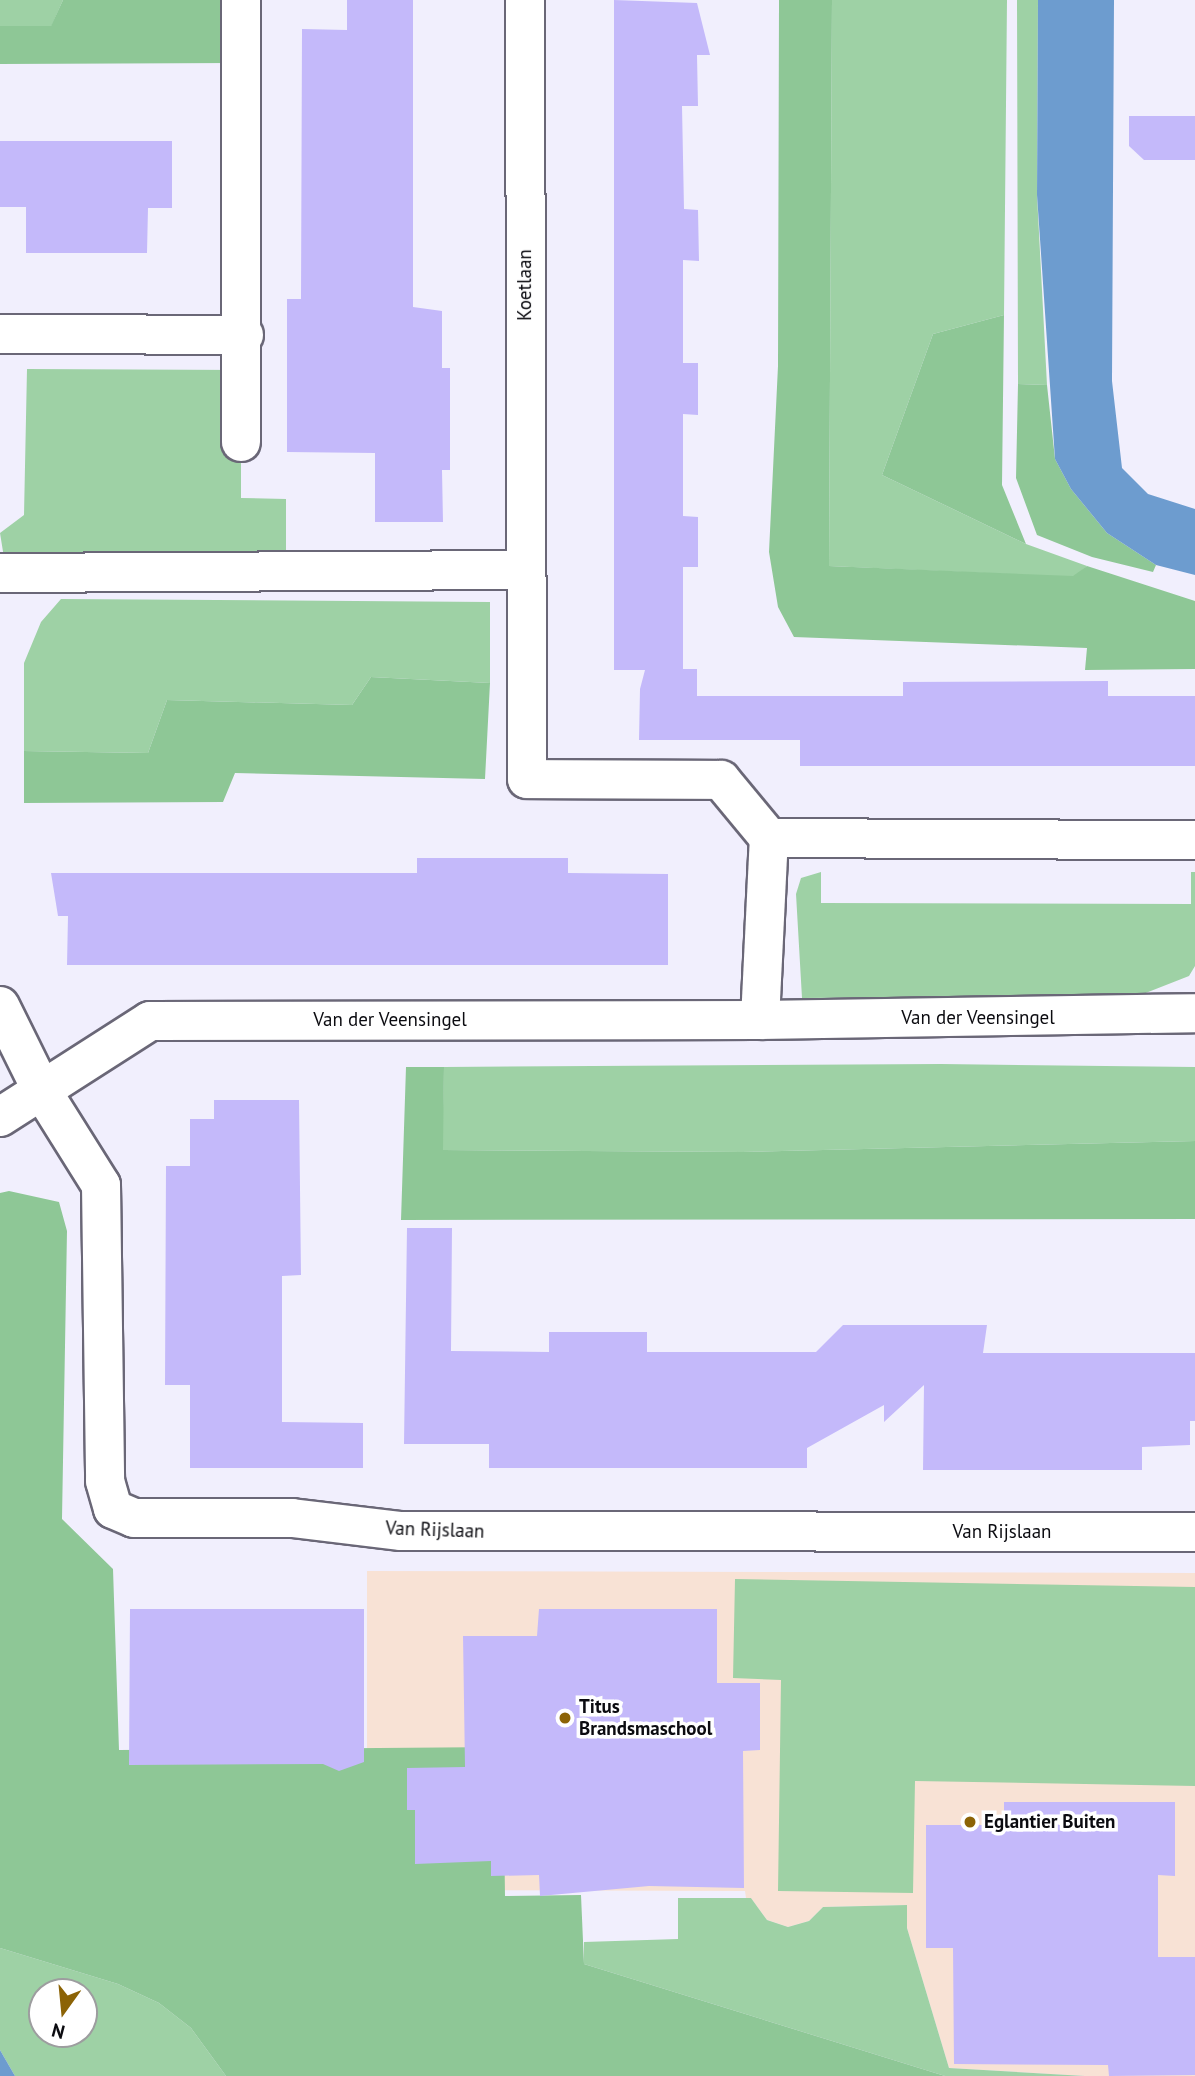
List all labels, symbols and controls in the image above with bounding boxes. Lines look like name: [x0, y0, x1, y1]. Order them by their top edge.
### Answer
street label: Koetlaan: [514, 249, 536, 321]
street label: Van der Veensingel: [901, 1007, 1055, 1029]
street label: Van der Veensingel: [313, 1009, 467, 1031]
street label: Van Rijslaan: [385, 1517, 485, 1543]
street label: Van Rijslaan: [953, 1521, 1051, 1543]
place label: Titus Brandsmaschool: [579, 1696, 712, 1740]
marker: Titus Brandsmaschool: [557, 1710, 573, 1726]
place label: Eglantier Buiten: [984, 1811, 1115, 1833]
marker: Eglantier Buiten: [962, 1814, 978, 1830]
north arrow: [28, 1978, 98, 2048]
text: N: [49, 2018, 67, 2045]

